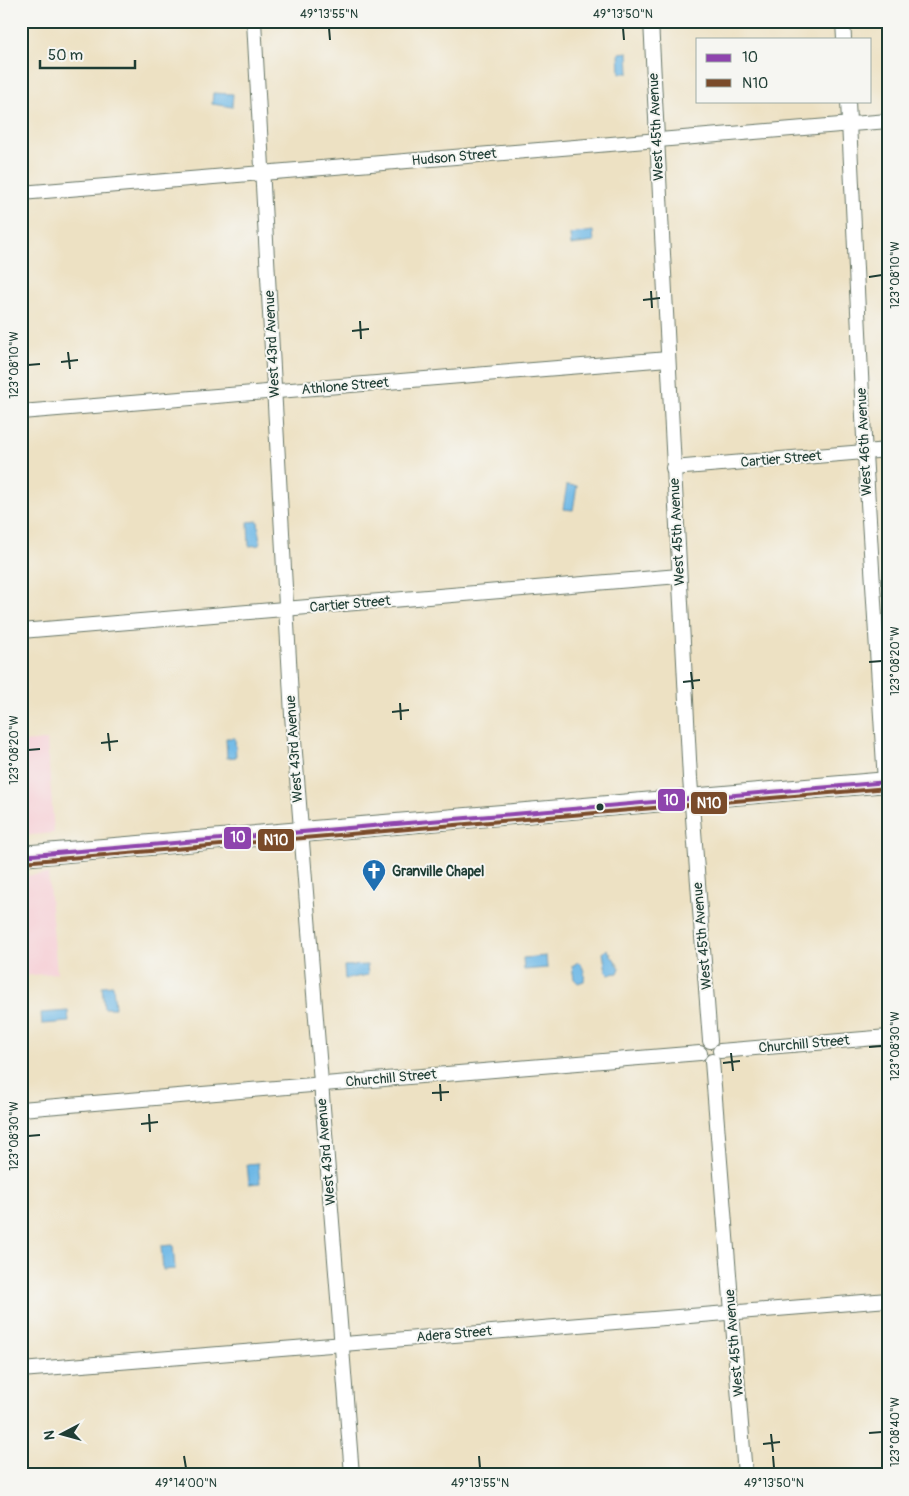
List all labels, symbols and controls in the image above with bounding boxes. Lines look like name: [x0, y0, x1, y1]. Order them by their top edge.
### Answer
text: 49°13'55"N: [300, 7, 358, 22]
text: 49°13'50"N: [593, 7, 653, 22]
scale bar: [40, 38, 135, 70]
legend: [696, 38, 872, 102]
text: 50 m: [48, 46, 83, 65]
text: 10: [742, 48, 758, 67]
street label: West 45th Avenue: [645, 73, 667, 181]
text: N10: [742, 74, 768, 93]
street label: Hudson Street: [411, 145, 498, 169]
text: 123°08'10"W: [888, 241, 903, 309]
street label: West 43rd Avenue: [261, 290, 283, 398]
text: 123°08'10"W: [7, 331, 22, 399]
street label: Athlone Street: [301, 374, 390, 398]
street label: West 46th Avenue: [853, 387, 875, 497]
street label: Cartier Street: [740, 447, 823, 471]
street label: West 45th Avenue: [666, 478, 688, 586]
street label: Cartier Street: [309, 592, 392, 616]
text: 123°08'20"W: [888, 626, 903, 696]
street label: West 43rd Avenue: [282, 695, 306, 803]
text: 123°08'20"W: [7, 715, 22, 785]
line badge: 10: [657, 788, 686, 812]
line badge: N10: [690, 791, 728, 815]
text: 10: [663, 792, 679, 809]
text: N10: [697, 795, 722, 812]
unlabelled marker: [595, 802, 605, 812]
line badge: 10: [223, 826, 252, 850]
line badge: N10: [257, 828, 295, 852]
text: 10: [230, 829, 246, 846]
text: N10: [264, 832, 289, 849]
church icon: Granville Chapel: [361, 858, 387, 892]
place label: Granville Chapel: [392, 863, 484, 880]
street label: West 45th Avenue: [689, 881, 715, 990]
text: 123°08'30"W: [888, 1011, 903, 1081]
street label: Churchill Street: [758, 1032, 851, 1056]
street label: Churchill Street: [345, 1066, 438, 1090]
street label: West 43rd Avenue: [313, 1098, 339, 1206]
text: 123°08'30"W: [7, 1101, 22, 1171]
street label: West 45th Avenue: [721, 1288, 747, 1397]
street label: Adera Street: [416, 1322, 493, 1346]
text: 123°08'40"W: [888, 1397, 903, 1467]
north arrow: [38, 1408, 88, 1458]
text: N: [41, 1430, 59, 1441]
text: 49°14'00"N: [155, 1476, 217, 1491]
text: 49°13'55"N: [451, 1476, 509, 1491]
text: 49°13'50"N: [744, 1476, 804, 1491]

